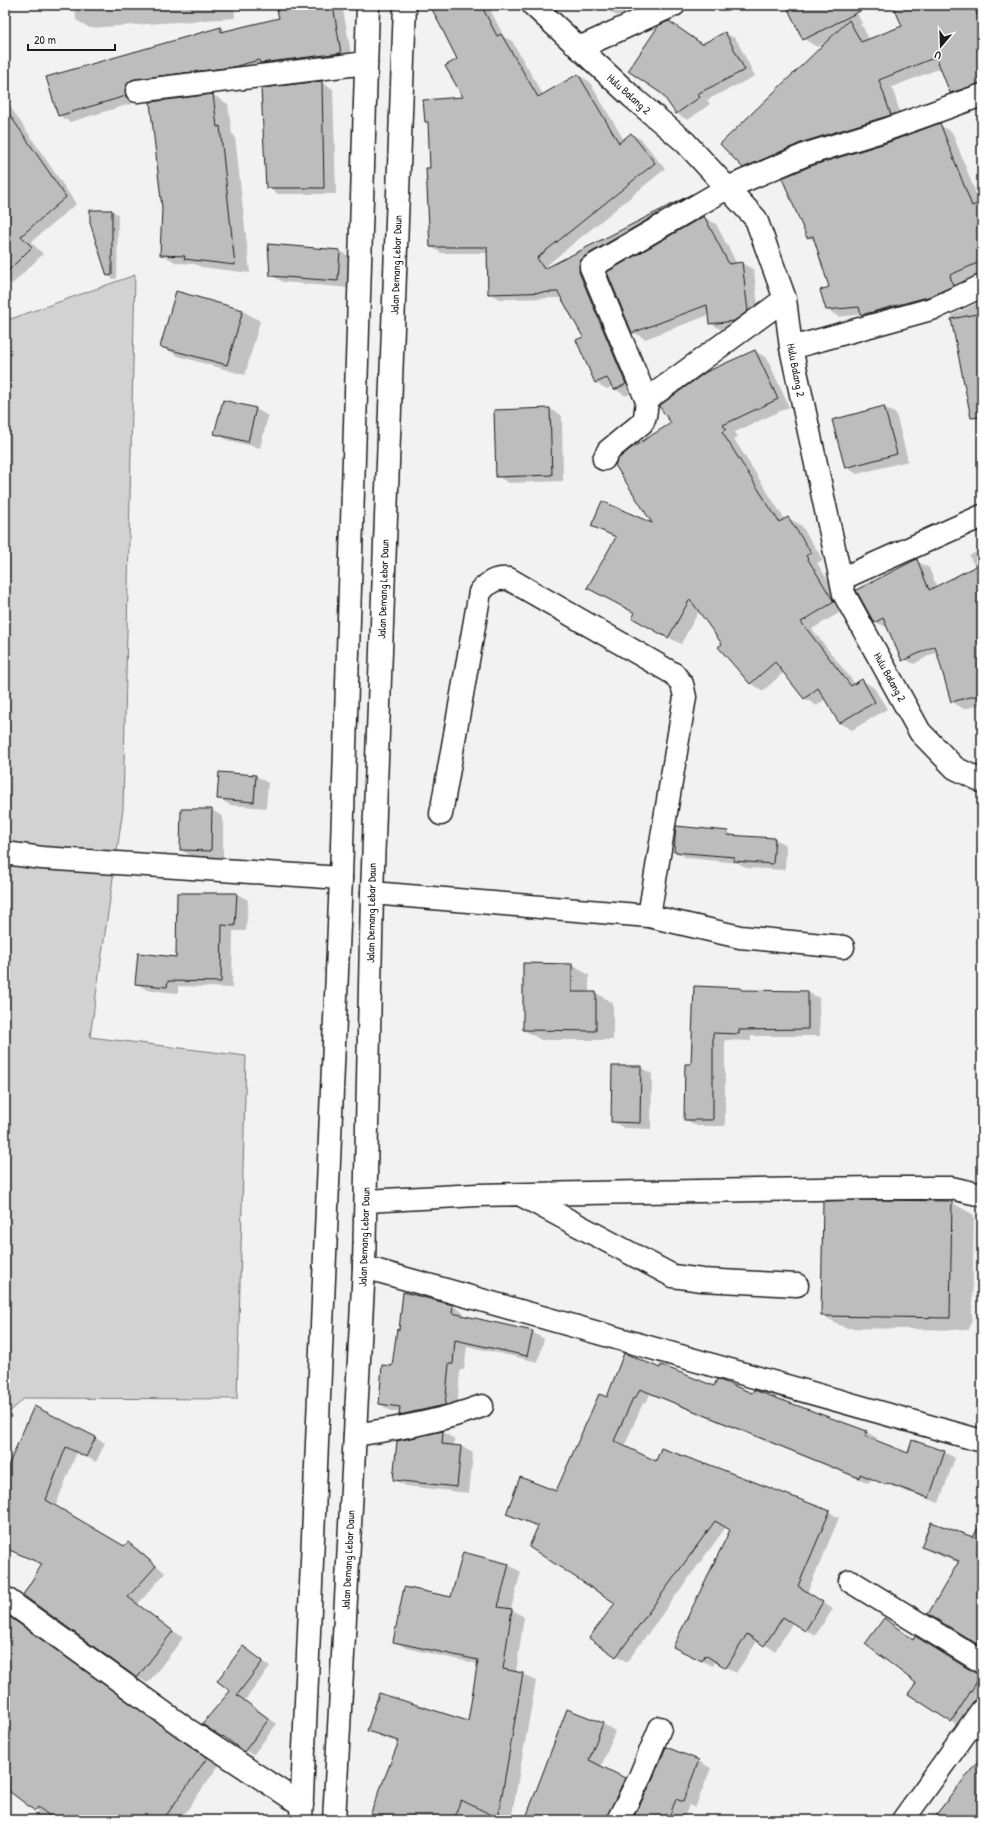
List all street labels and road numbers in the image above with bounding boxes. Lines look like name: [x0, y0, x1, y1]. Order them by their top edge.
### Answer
street label: Hulu Balang 2: [604, 71, 654, 117]
street label: Jalan Demang Lebar Daun: [387, 215, 405, 315]
street label: Hulu Balang 2: [784, 342, 808, 398]
street label: Jalan Demang Lebar Daun: [374, 539, 392, 639]
street label: Hulu Balang 2: [871, 650, 909, 704]
street label: Jalan Demang Lebar Daun: [363, 863, 379, 963]
street label: Jalan Demang Lebar Daun: [355, 1187, 373, 1287]
street label: Jalan Demang Lebar Daun: [338, 1510, 358, 1610]

